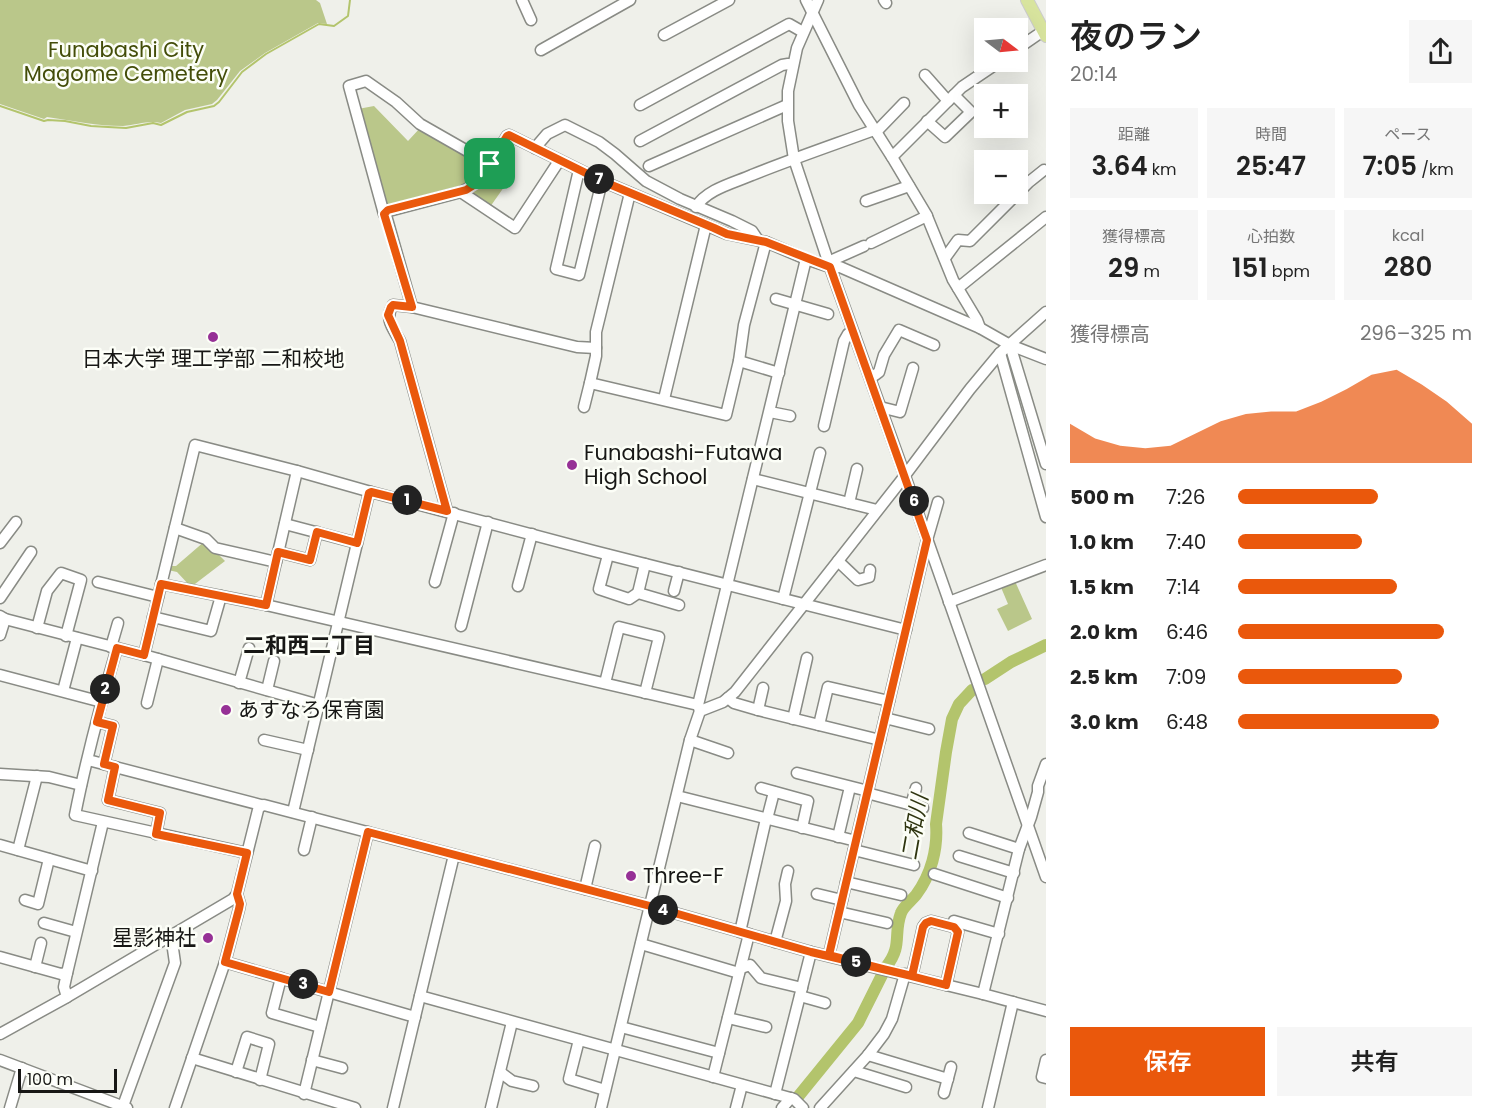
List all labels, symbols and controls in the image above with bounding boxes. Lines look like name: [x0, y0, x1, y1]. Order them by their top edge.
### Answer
text: 夜のラン: [1070, 13, 1202, 60]
north arrow: [974, 18, 1028, 72]
map controls: [974, 18, 1028, 204]
button: share: [1409, 20, 1472, 83]
park label: Funabashi City Magome Cemetery: [24, 35, 228, 88]
text: 20:14: [1070, 60, 1117, 88]
button: +: [974, 84, 1028, 138]
text: 距離: [1118, 123, 1150, 146]
text: 時間: [1255, 123, 1287, 146]
text: ペース: [1384, 123, 1432, 146]
pin: [464, 138, 515, 189]
icon: arrive: [473, 147, 506, 180]
text: 3.64: [1091, 148, 1148, 184]
text: 25:47: [1236, 148, 1306, 184]
text: 7:05: [1362, 148, 1417, 184]
button: −: [974, 150, 1028, 204]
text: km: [1148, 158, 1177, 181]
text: /km: [1417, 158, 1454, 181]
pin: 7: [584, 164, 614, 194]
text: 7: [595, 167, 603, 190]
text: kcal: [1392, 224, 1424, 247]
text: 獲得標高: [1102, 225, 1166, 248]
text: 心拍数: [1247, 225, 1295, 248]
text: 280: [1384, 249, 1432, 285]
text: 29: [1108, 250, 1139, 286]
text: 151: [1232, 250, 1268, 286]
text: m: [1139, 260, 1160, 283]
text: bpm: [1268, 260, 1310, 283]
text: 296–325 m: [1360, 319, 1472, 347]
text: 獲得標高: [1070, 320, 1150, 348]
marker: 日本大学 理工学部 二和校地: [206, 330, 220, 344]
place label: 日本大学 理工学部 二和校地: [81, 344, 345, 373]
place label: Funabashi-Futawa High School: [584, 438, 782, 491]
marker: Funabashi-Futawa High School: [565, 458, 579, 472]
text: 500 m: [1070, 483, 1135, 511]
text: 7:26: [1166, 483, 1205, 511]
pin: 1: [392, 485, 422, 515]
pin: 6: [899, 486, 929, 516]
text: 1: [404, 488, 410, 511]
text: 6: [909, 489, 919, 512]
text: 1.0 km: [1070, 528, 1134, 556]
text: 7:40: [1166, 528, 1206, 556]
text: 1.5 km: [1070, 573, 1134, 601]
text: 7:14: [1166, 573, 1200, 601]
text: 2.0 km: [1070, 618, 1138, 646]
text: 6:46: [1166, 618, 1208, 646]
district label: 二和西二丁目: [243, 630, 375, 661]
text: 2.5 km: [1070, 663, 1138, 691]
text: 7:09: [1166, 663, 1206, 691]
pin: 2: [90, 674, 120, 704]
text: 2: [100, 677, 110, 700]
place label: あすなろ保育園: [238, 695, 385, 724]
marker: あすなろ保育園: [219, 703, 233, 717]
text: 3.0 km: [1070, 708, 1139, 736]
text: 6:48: [1166, 708, 1208, 736]
water label: 二和川: [893, 790, 936, 862]
place label: Three-F: [643, 861, 724, 890]
marker: Three-F: [624, 869, 638, 883]
pin: 4: [648, 895, 678, 925]
text: 4: [658, 898, 668, 921]
place label: 星影神社: [112, 923, 196, 952]
marker: 星影神社: [201, 931, 215, 945]
pin: 5: [841, 947, 871, 977]
text: 5: [851, 950, 861, 973]
pin: 3: [288, 969, 318, 999]
text: 3: [298, 972, 308, 995]
button: 保存: [1070, 1027, 1265, 1096]
button: 共有: [1277, 1027, 1472, 1096]
scale bar: [18, 1066, 117, 1094]
text: 100 m: [27, 1068, 73, 1091]

